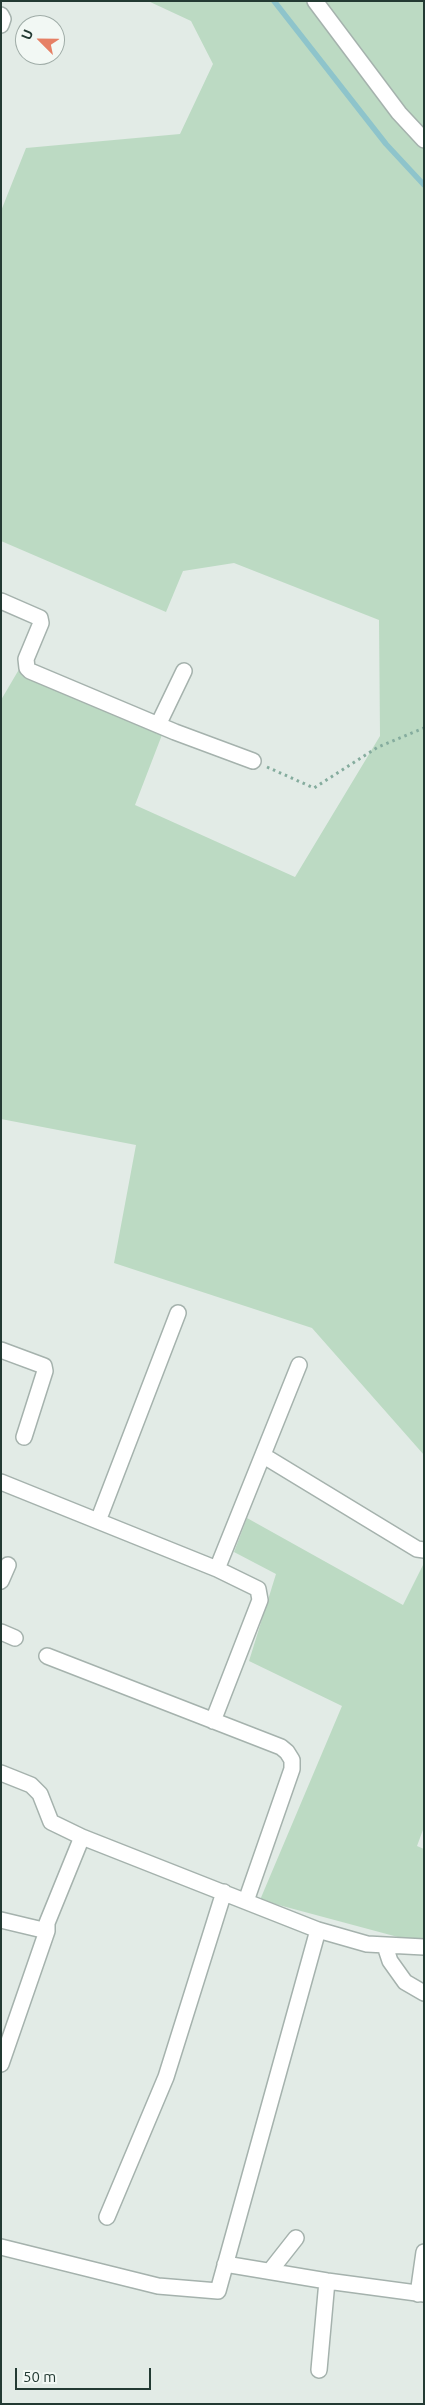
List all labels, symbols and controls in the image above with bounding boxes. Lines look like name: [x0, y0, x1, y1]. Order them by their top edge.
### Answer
north arrow: [15, 15, 65, 65]
text: U: [18, 27, 36, 42]
scale bar: [18, 2358, 154, 2390]
text: 50 m: [23, 2368, 56, 2385]

